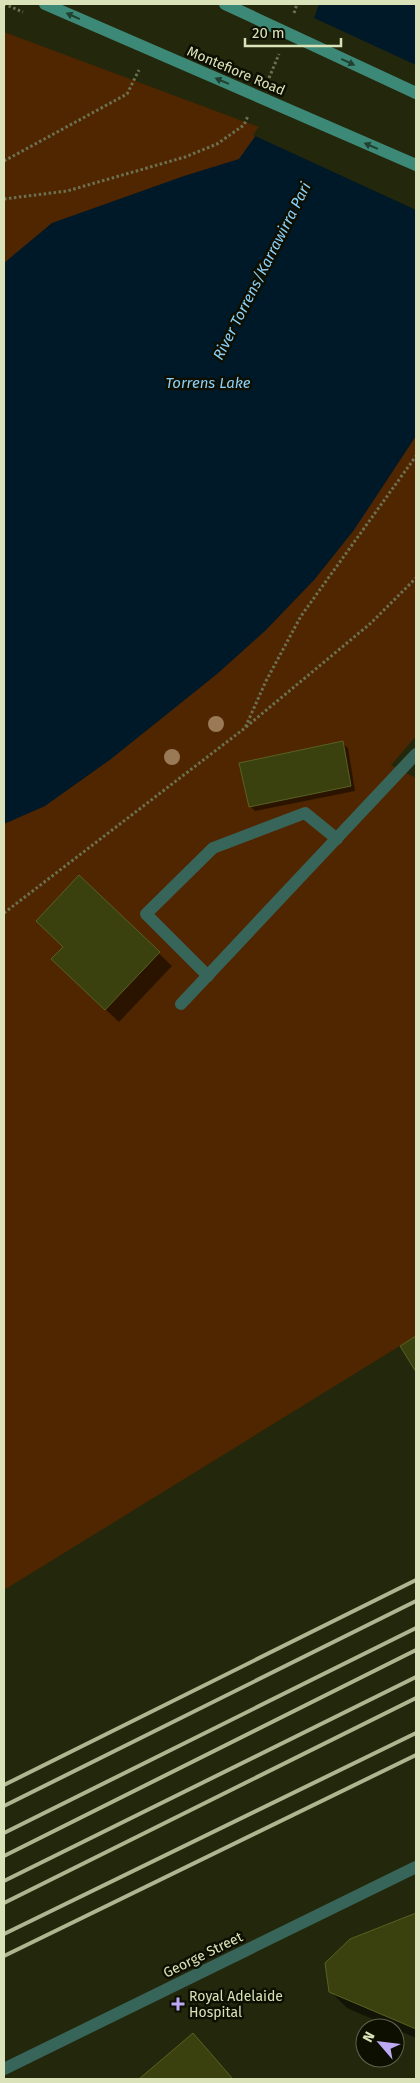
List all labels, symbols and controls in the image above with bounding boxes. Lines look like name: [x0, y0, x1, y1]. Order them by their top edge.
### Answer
one-way arrow: [66, 12, 80, 20]
scale bar: [245, 15, 341, 47]
text: 20 m: [252, 24, 285, 42]
street label: Montefiore Road: [185, 43, 287, 99]
one-way arrow: [341, 58, 355, 66]
one-way arrow: [215, 77, 229, 85]
one-way arrow: [364, 141, 378, 149]
water label: River Torrens/Karrawirra Pari: [209, 179, 315, 363]
water label: Torrens Lake: [165, 374, 251, 392]
street label: George Street: [161, 1928, 246, 1982]
place label: Royal Adelaide Hospital: [189, 1988, 283, 2021]
marker: Royal Adelaide Hospital: [171, 1997, 185, 2011]
north arrow: [355, 2018, 405, 2068]
text: N: [359, 2029, 379, 2045]

